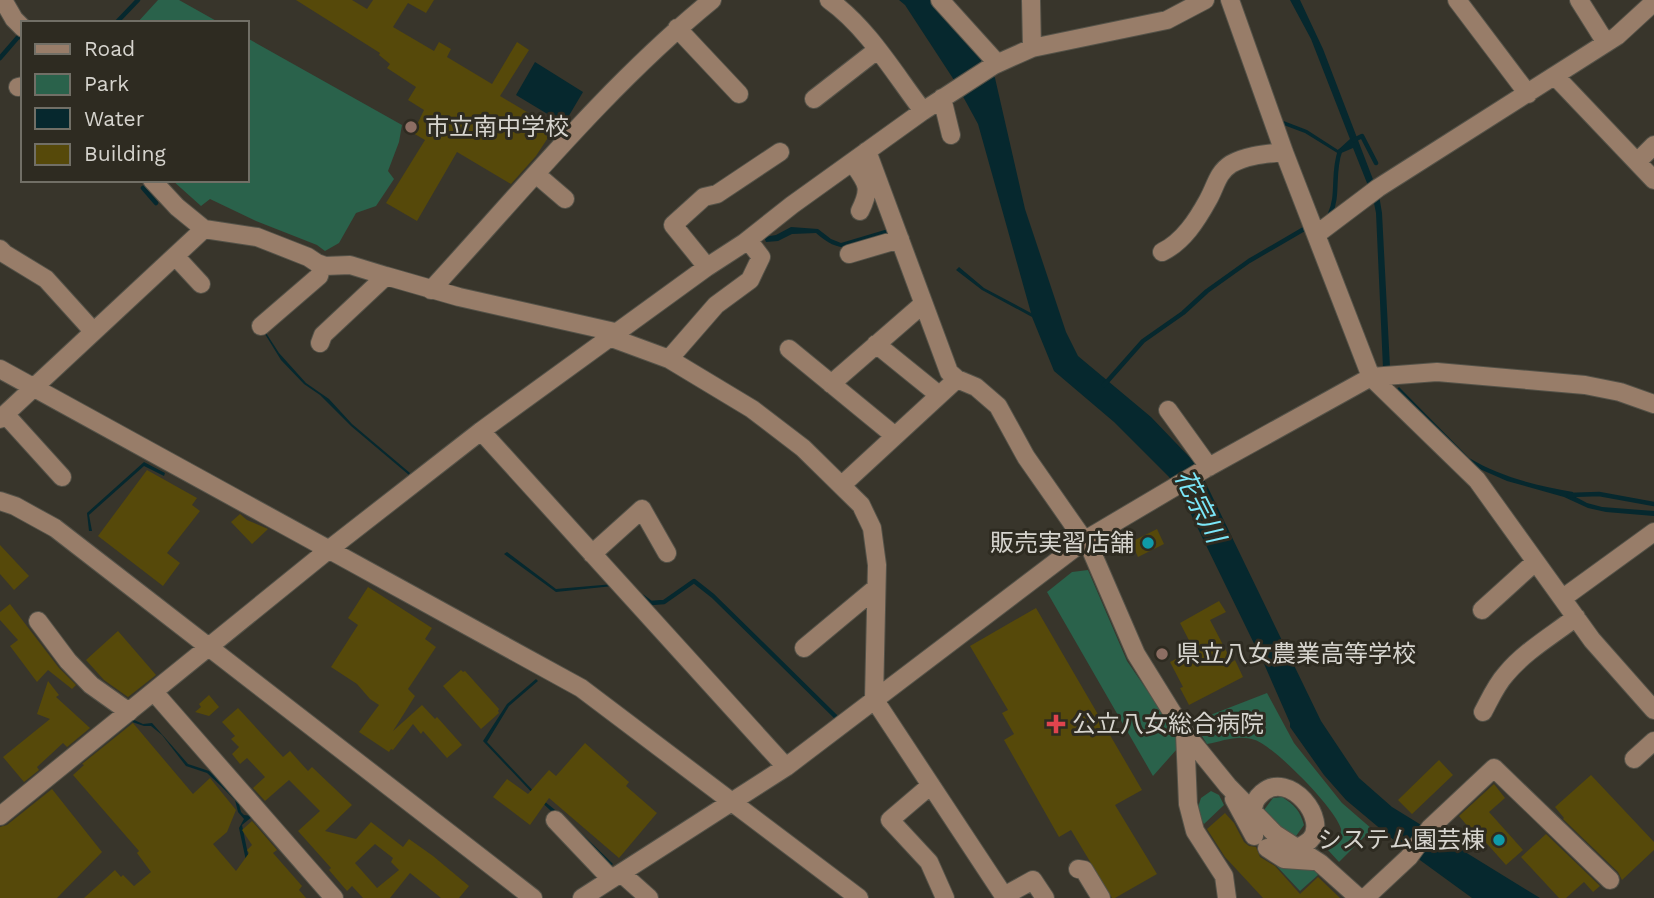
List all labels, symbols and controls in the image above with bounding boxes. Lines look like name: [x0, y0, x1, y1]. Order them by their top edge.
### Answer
legend: [21, 21, 248, 182]
text: Road: [84, 36, 135, 61]
text: Park: [84, 71, 129, 96]
text: Water: [84, 106, 145, 131]
place label: 市立南中学校: [425, 113, 569, 141]
marker: 市立南中学校: [403, 119, 419, 135]
text: Building: [84, 141, 166, 166]
water label: 花宗川: [1169, 464, 1232, 550]
place label: 販売実習店舗: [990, 529, 1134, 557]
marker: 販売実習店舗: [1140, 535, 1156, 551]
place label: 県立八女農業高等学校: [1176, 640, 1416, 668]
marker: 県立八女農業高等学校: [1154, 646, 1170, 662]
place label: 公立八女総合病院: [1072, 710, 1264, 738]
marker: 公立八女総合病院: [1046, 714, 1066, 734]
place label: システム園芸棟: [1318, 826, 1485, 854]
marker: システム園芸棟: [1491, 832, 1507, 848]

